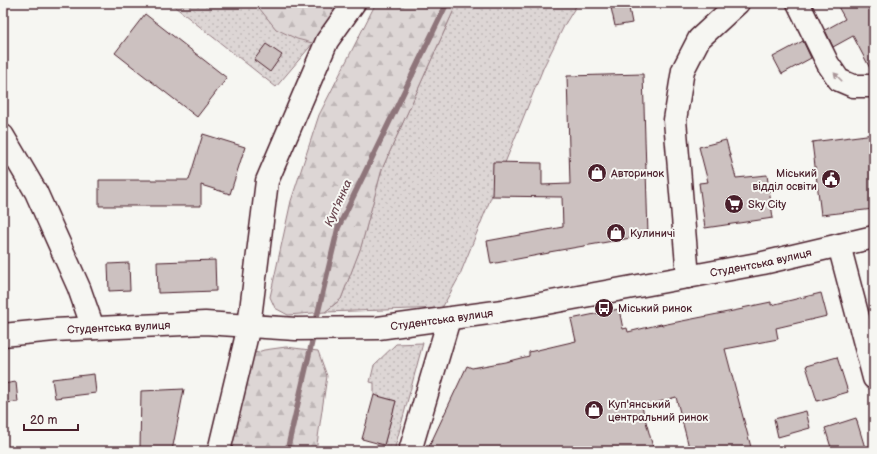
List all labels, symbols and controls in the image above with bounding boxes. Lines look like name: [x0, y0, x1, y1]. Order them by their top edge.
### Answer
one-way arrow: [834, 72, 843, 82]
shop icon: Авторинок: [586, 162, 608, 184]
place label: Авторинок: [610, 167, 664, 180]
place label: Міський відділ освіти: [752, 167, 817, 193]
public building icon: Міський відділ освіти: [820, 168, 842, 190]
water label: Куп'янка: [321, 177, 355, 229]
supermarket icon: Sky City: [723, 193, 745, 215]
place label: Sky City: [748, 198, 786, 211]
shop icon: Кулиничі: [605, 222, 627, 244]
place label: Кулиничі: [630, 227, 675, 240]
street label: Студентська вулиця: [709, 246, 813, 280]
bus stop icon: Міський ринок: [593, 297, 615, 319]
place label: Міський ринок: [618, 302, 692, 315]
street label: Студентська вулиця: [390, 306, 494, 333]
street label: Студентська вулиця: [67, 319, 171, 336]
place label: Куп'янський центральний ринок: [608, 398, 708, 424]
shop icon: Куп'янський центральний ринок: [583, 399, 605, 421]
scale bar: [24, 406, 78, 432]
text: 20 m: [30, 413, 57, 428]

